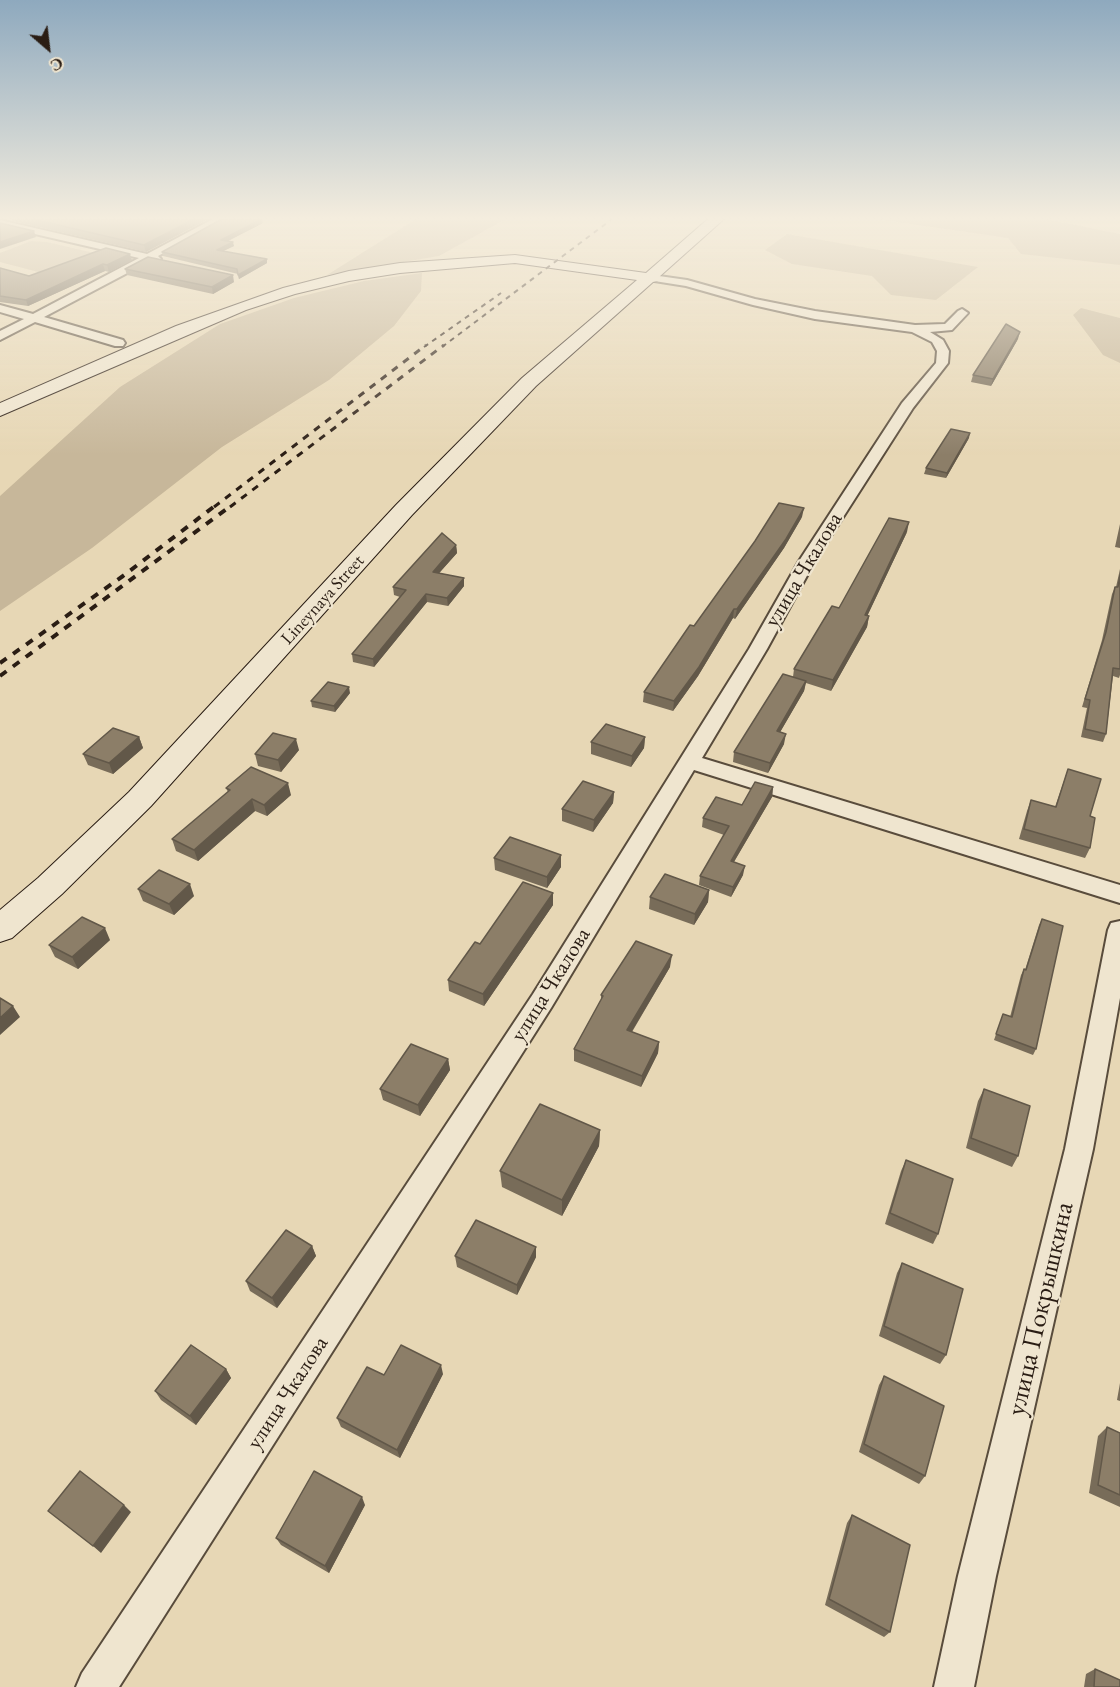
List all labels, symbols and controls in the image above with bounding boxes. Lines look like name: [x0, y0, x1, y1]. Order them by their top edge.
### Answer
north arrow: [18, 18, 78, 78]
text: С: [47, 52, 67, 76]
street label: улица Чкалова: [759, 508, 849, 632]
street label: Lineynaya Street: [277, 550, 369, 650]
street label: улица Чкалова: [506, 923, 596, 1047]
street label: улица Покрышкина: [1001, 1199, 1081, 1419]
street label: улица Чкалова: [242, 1332, 334, 1454]

